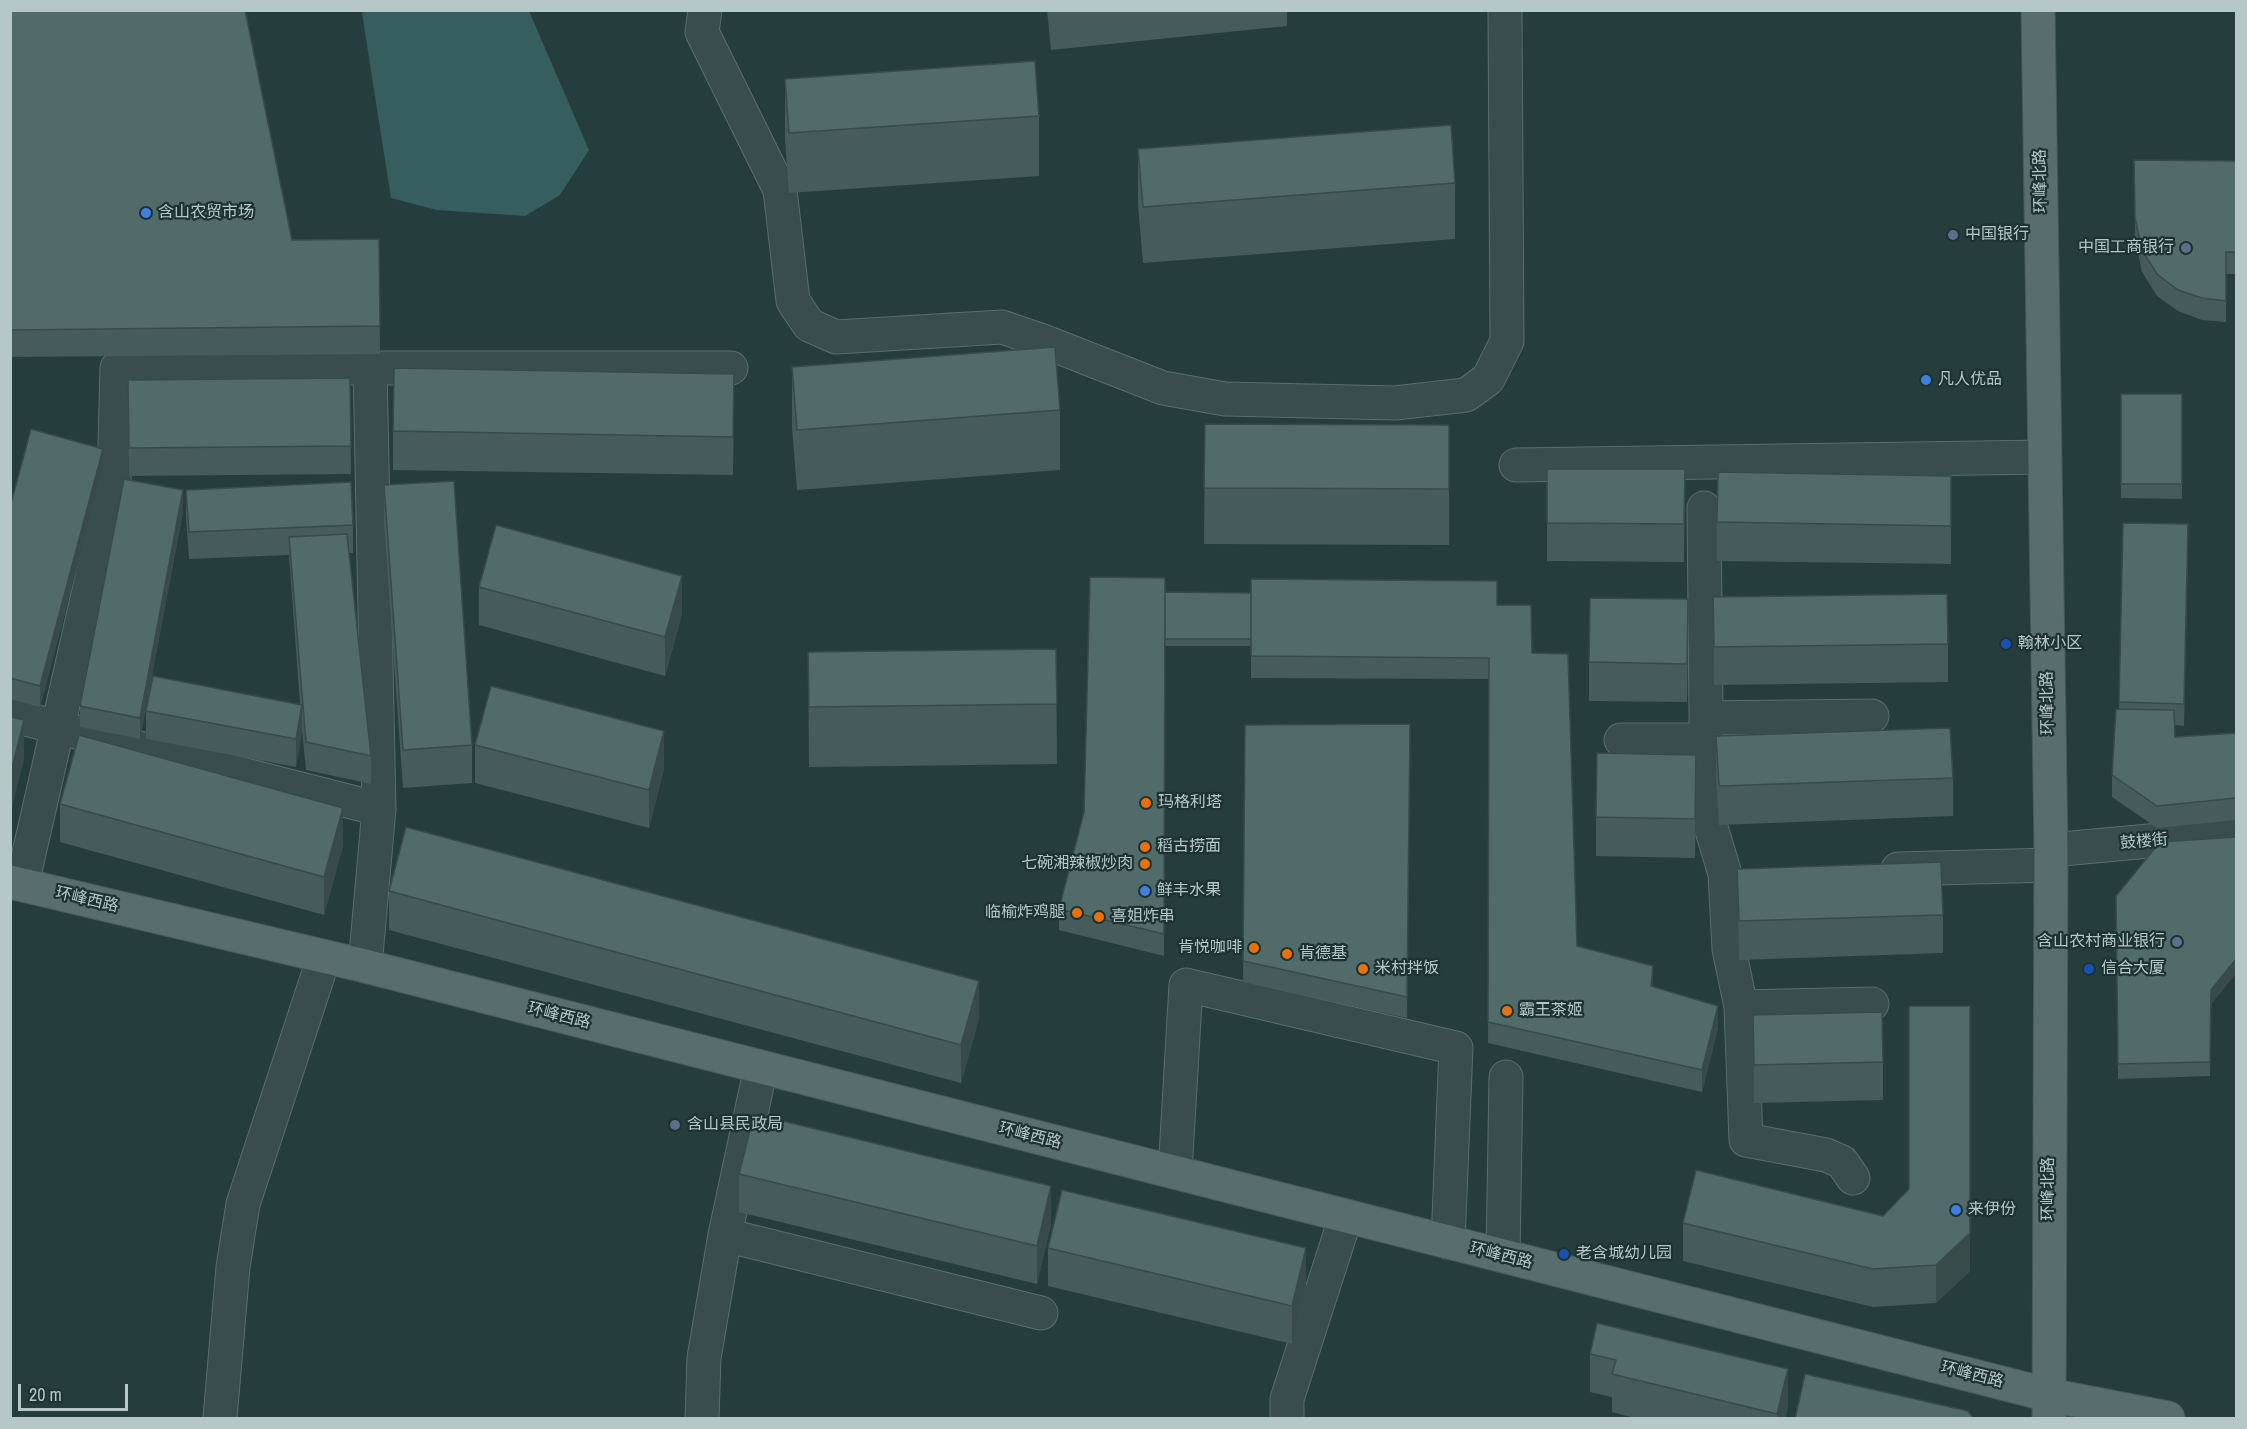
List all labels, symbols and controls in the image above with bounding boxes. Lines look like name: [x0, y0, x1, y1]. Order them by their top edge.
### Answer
street label: 环峰北路: [2031, 149, 2051, 213]
place label: 含山农贸市场: [158, 203, 254, 223]
marker: 含山农贸市场: [139, 206, 153, 220]
place label: 中国银行: [1965, 225, 2029, 245]
marker: 中国银行: [1946, 228, 1960, 242]
place label: 中国工商银行: [2078, 238, 2174, 258]
marker: 中国工商银行: [2179, 241, 2193, 255]
place label: 凡人优品: [1938, 370, 2002, 390]
marker: 凡人优品: [1919, 373, 1933, 387]
place label: 翰林小区: [2018, 634, 2082, 654]
marker: 翰林小区: [1999, 637, 2013, 651]
street label: 环峰北路: [2038, 671, 2058, 735]
place label: 玛格利塔: [1158, 793, 1222, 813]
marker: 玛格利塔: [1139, 796, 1153, 810]
street label: 鼓楼街: [2119, 830, 2169, 854]
place label: 稻古捞面: [1157, 837, 1221, 857]
marker: 稻古捞面: [1138, 840, 1152, 854]
place label: 七碗湘辣椒炒肉: [1021, 854, 1133, 874]
marker: 七碗湘辣椒炒肉: [1138, 857, 1152, 871]
place label: 鲜丰水果: [1157, 881, 1221, 901]
street label: 环峰西路: [54, 883, 120, 917]
marker: 鲜丰水果: [1138, 884, 1152, 898]
place label: 临榆炸鸡腿: [985, 903, 1065, 923]
marker: 临榆炸鸡腿: [1070, 906, 1084, 920]
place label: 喜姐炸串: [1111, 907, 1175, 927]
marker: 喜姐炸串: [1092, 910, 1106, 924]
place label: 含山农村商业银行: [2037, 932, 2165, 952]
marker: 含山农村商业银行: [2170, 935, 2184, 949]
place label: 肯悦咖啡: [1178, 938, 1242, 958]
marker: 肯悦咖啡: [1247, 941, 1261, 955]
place label: 肯德基: [1299, 944, 1347, 964]
marker: 肯德基: [1280, 947, 1294, 961]
place label: 米村拌饭: [1375, 959, 1439, 979]
place label: 信合大厦: [2101, 959, 2165, 979]
marker: 米村拌饭: [1356, 962, 1370, 976]
marker: 信合大厦: [2082, 962, 2096, 976]
street label: 环峰西路: [526, 999, 592, 1033]
place label: 霸王茶姬: [1519, 1001, 1583, 1021]
marker: 霸王茶姬: [1500, 1004, 1514, 1018]
place label: 含山县民政局: [687, 1115, 783, 1135]
marker: 含山县民政局: [668, 1118, 682, 1132]
street label: 环峰西路: [997, 1119, 1063, 1153]
street label: 环峰北路: [2039, 1157, 2059, 1221]
place label: 来伊份: [1968, 1200, 2016, 1220]
marker: 来伊份: [1949, 1203, 1963, 1217]
street label: 环峰西路: [1468, 1239, 1534, 1273]
place label: 老含城幼儿园: [1576, 1244, 1672, 1264]
marker: 老含城幼儿园: [1557, 1247, 1571, 1261]
street label: 环峰西路: [1939, 1358, 2005, 1392]
scale bar: [21, 1372, 130, 1410]
text: 20 m: [29, 1382, 62, 1407]

